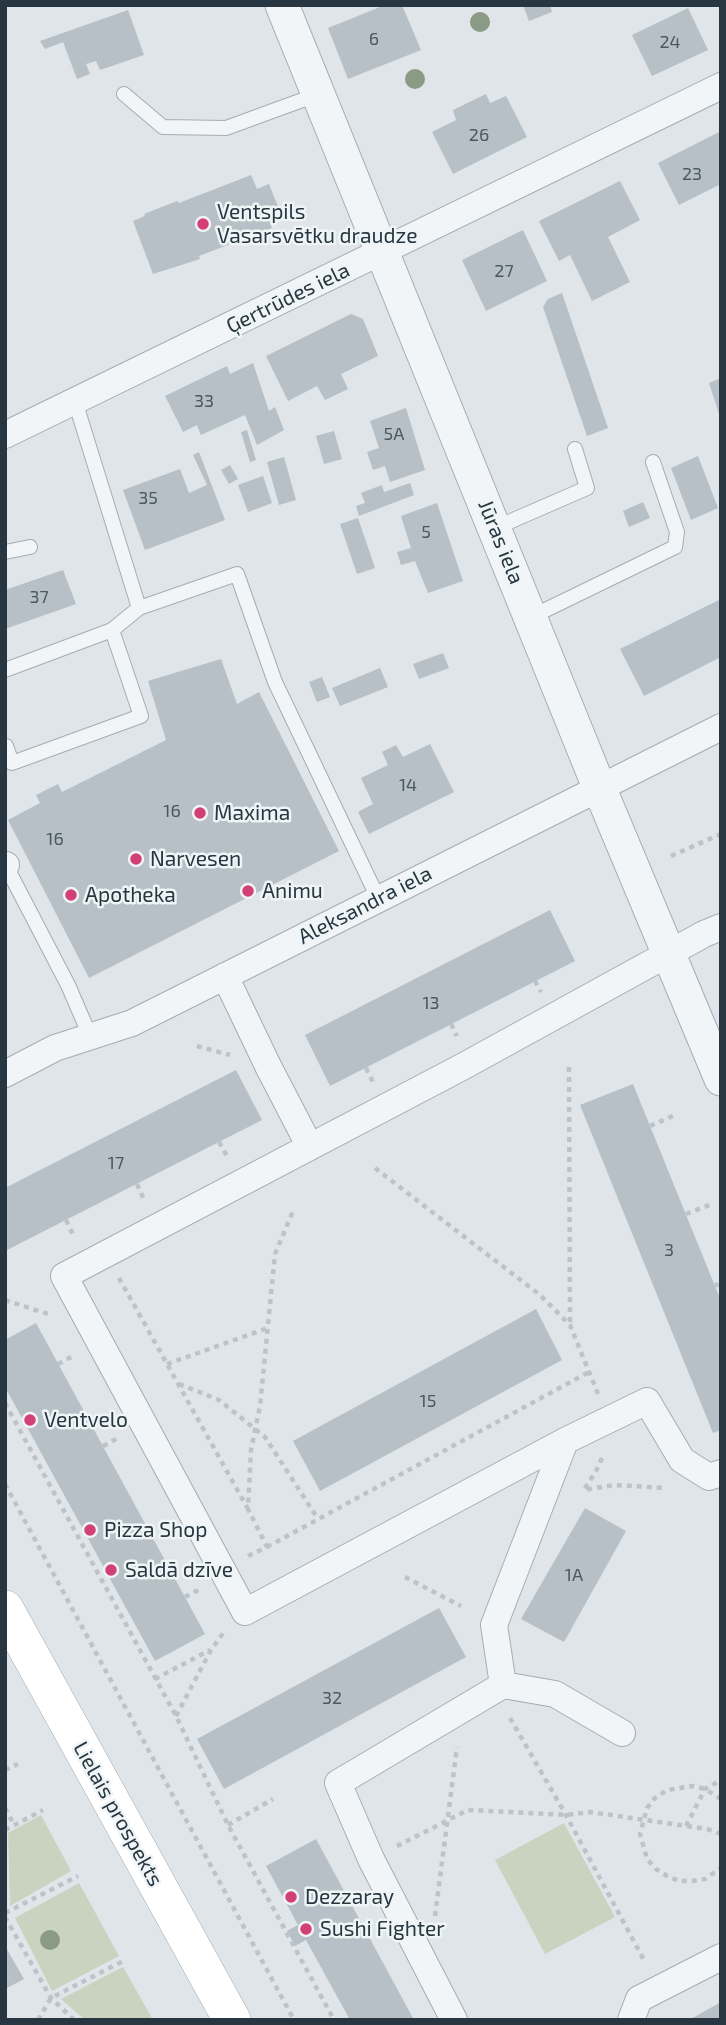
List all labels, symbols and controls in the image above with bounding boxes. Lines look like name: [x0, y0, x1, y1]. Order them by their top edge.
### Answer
house number: 6: [369, 28, 379, 50]
house number: 24: [659, 31, 681, 53]
house number: 26: [469, 124, 489, 146]
house number: 23: [682, 163, 702, 185]
place label: Ventspils Vasarsvētku draudze: [217, 199, 418, 249]
marker: Ventspils Vasarsvētku draudze: [195, 216, 211, 232]
street label: Ģertrūdes iela: [222, 257, 354, 339]
house number: 27: [494, 260, 514, 282]
house number: 33: [194, 390, 214, 412]
house number: 5A: [384, 423, 404, 445]
house number: 35: [138, 487, 158, 509]
street label: Jūras iela: [473, 496, 529, 588]
house number: 5: [421, 521, 431, 543]
house number: 37: [29, 586, 49, 608]
house number: 14: [399, 774, 417, 796]
house number: 16: [163, 800, 181, 822]
place label: Maxima: [214, 800, 290, 826]
marker: Maxima: [192, 805, 208, 821]
house number: 16: [46, 828, 64, 850]
place label: Narvesen: [150, 846, 241, 872]
marker: Narvesen: [128, 851, 144, 867]
street label: Aleksandra iela: [294, 861, 436, 949]
place label: Animu: [262, 878, 323, 904]
place label: Apotheka: [85, 882, 176, 908]
marker: Animu: [240, 883, 256, 899]
marker: Apotheka: [63, 887, 79, 903]
house number: 13: [422, 992, 440, 1014]
house number: 17: [108, 1152, 124, 1174]
house number: 3: [664, 1239, 674, 1261]
house number: 15: [420, 1390, 436, 1412]
place label: Ventvelo: [44, 1407, 128, 1433]
marker: Ventvelo: [22, 1412, 38, 1428]
place label: Pizza Shop: [104, 1517, 207, 1543]
marker: Pizza Shop: [82, 1522, 98, 1538]
place label: Saldā dzīve: [125, 1557, 233, 1583]
marker: Saldā dzīve: [103, 1562, 119, 1578]
house number: 1A: [565, 1564, 583, 1586]
house number: 32: [322, 1687, 342, 1709]
street label: Lielais prospekts: [68, 1737, 168, 1891]
place label: Dezzaray: [305, 1884, 394, 1910]
marker: Dezzaray: [283, 1889, 299, 1905]
place label: Sushi Fighter: [320, 1916, 445, 1942]
marker: Sushi Fighter: [298, 1921, 314, 1937]

